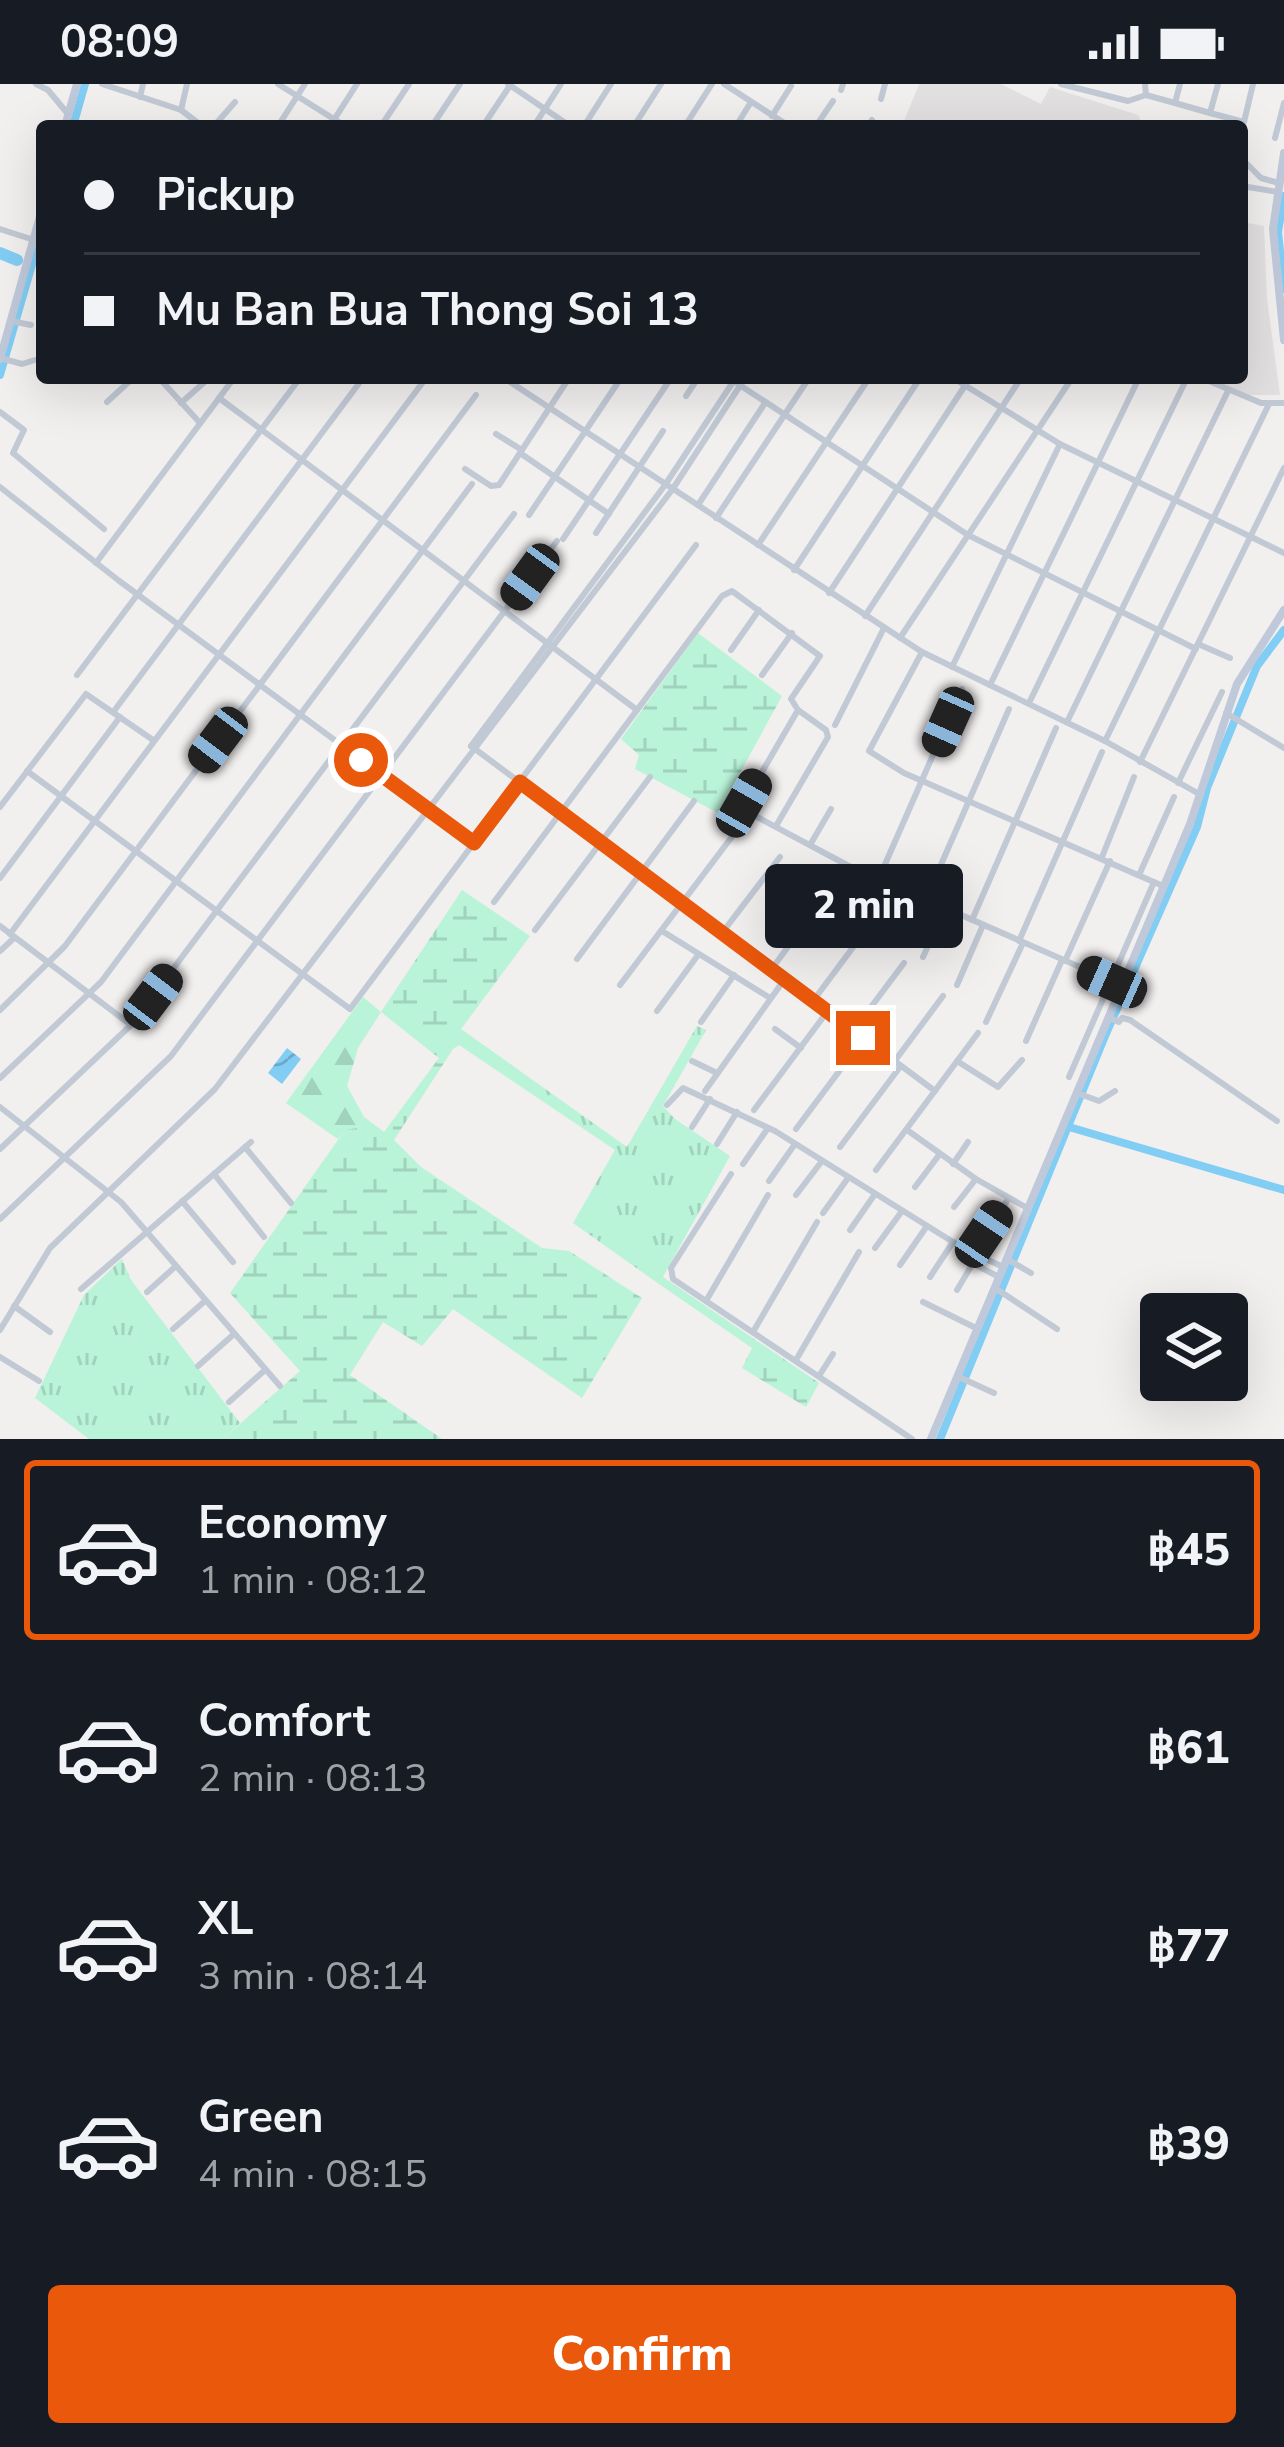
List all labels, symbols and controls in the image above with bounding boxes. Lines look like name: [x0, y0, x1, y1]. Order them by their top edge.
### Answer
text: 08:09: [60, 12, 179, 73]
text: Pickup: [156, 165, 295, 226]
text: Mu Ban Bua Thong Soi 13: [156, 280, 699, 341]
car: [494, 537, 566, 617]
car: [917, 682, 979, 762]
car: [182, 700, 254, 780]
route start: [334, 733, 388, 787]
car: [710, 763, 778, 843]
callout: 2 min: [764, 864, 962, 948]
text: 2 min: [813, 879, 915, 932]
car: [1072, 951, 1152, 1013]
car: [117, 957, 189, 1037]
route end: [836, 1011, 890, 1065]
car: [949, 1194, 1019, 1274]
map controls: [1140, 1293, 1248, 1401]
button: layers: [1140, 1293, 1248, 1401]
text: Economy: [198, 1493, 387, 1554]
icon: car: [54, 1496, 162, 1604]
text: ฿45: [1147, 1520, 1230, 1581]
text: 1 min · 08:12: [198, 1554, 427, 1607]
text: Comfort: [198, 1691, 370, 1752]
icon: car: [54, 1694, 162, 1802]
text: ฿61: [1147, 1718, 1230, 1779]
text: 2 min · 08:13: [198, 1752, 427, 1805]
text: XL: [198, 1889, 254, 1950]
icon: car: [54, 1892, 162, 2000]
text: ฿77: [1147, 1916, 1230, 1977]
text: 3 min · 08:14: [198, 1950, 427, 2003]
text: Green: [198, 2087, 324, 2148]
icon: car: [54, 2090, 162, 2198]
text: ฿39: [1147, 2114, 1230, 2175]
text: 4 min · 08:15: [198, 2148, 427, 2201]
button: Confirm: [48, 2285, 1236, 2423]

